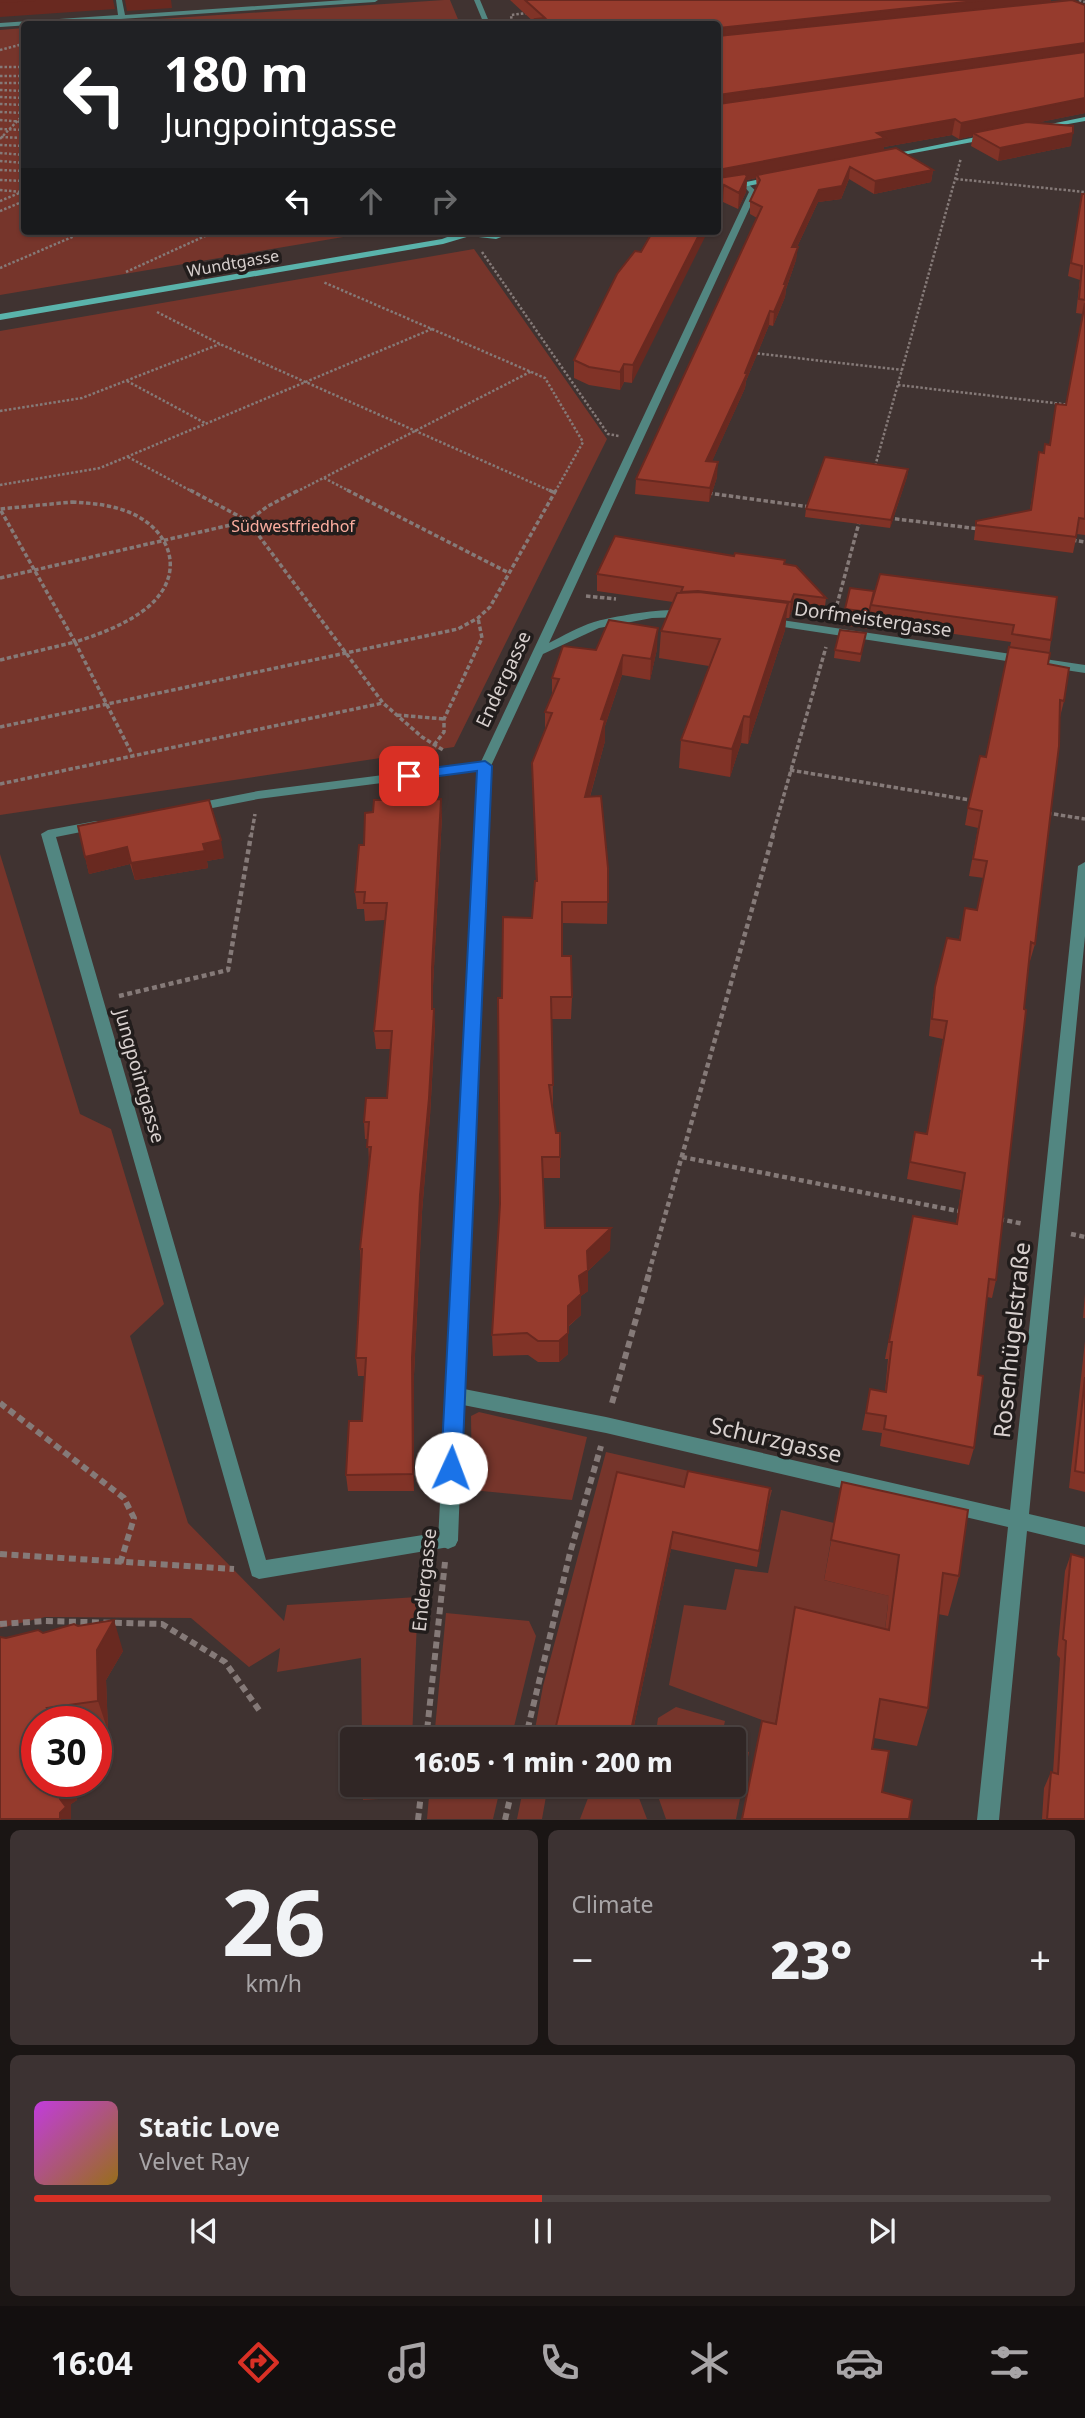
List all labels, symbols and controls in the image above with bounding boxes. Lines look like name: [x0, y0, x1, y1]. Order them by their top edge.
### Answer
text: 180 m: [164, 40, 309, 106]
icon: left: [49, 49, 140, 140]
text: Jungpointgasse: [164, 103, 397, 146]
icon: left: [279, 182, 317, 220]
icon: ahead: [352, 182, 390, 220]
icon: right: [425, 182, 463, 220]
street label: Wundtgasse: [185, 244, 281, 282]
park label: Südwestfriedhof: [231, 515, 356, 537]
street label: Dorfmeistergasse: [793, 595, 953, 643]
street label: Endergasse: [469, 627, 537, 731]
pin: [379, 746, 439, 806]
icon: arrive: [390, 757, 428, 795]
street label: Jungpointgasse: [108, 1004, 172, 1146]
street label: Rosenhügelstraße: [985, 1240, 1037, 1439]
street label: Schurzgasse: [707, 1408, 845, 1470]
position arrow: [414, 1431, 488, 1505]
street label: Endergasse: [406, 1527, 442, 1633]
speed limit sign: 30: [21, 1706, 112, 1797]
text: 16:05 · 1 min · 200 m: [413, 1744, 673, 1780]
text: 26: [222, 1859, 326, 1983]
text: Climate: [572, 1888, 654, 1920]
text: 23°: [770, 1923, 852, 1994]
text: −: [572, 1933, 593, 1985]
text: +: [1029, 1933, 1051, 1985]
text: km/h: [245, 1967, 302, 1999]
text: Static Love: [139, 2109, 280, 2145]
text: Velvet Ray: [139, 2145, 249, 2177]
icon: previous: [185, 2212, 223, 2250]
icon: pause: [524, 2212, 562, 2250]
icon: next: [863, 2212, 901, 2250]
icon: directions: [234, 2338, 283, 2387]
icon: music: [384, 2338, 433, 2387]
icon: phone: [535, 2338, 584, 2387]
icon: climate: [685, 2338, 734, 2387]
icon: car: [835, 2338, 884, 2387]
icon: filters: [985, 2338, 1034, 2387]
text: 16:04: [51, 2341, 133, 2384]

